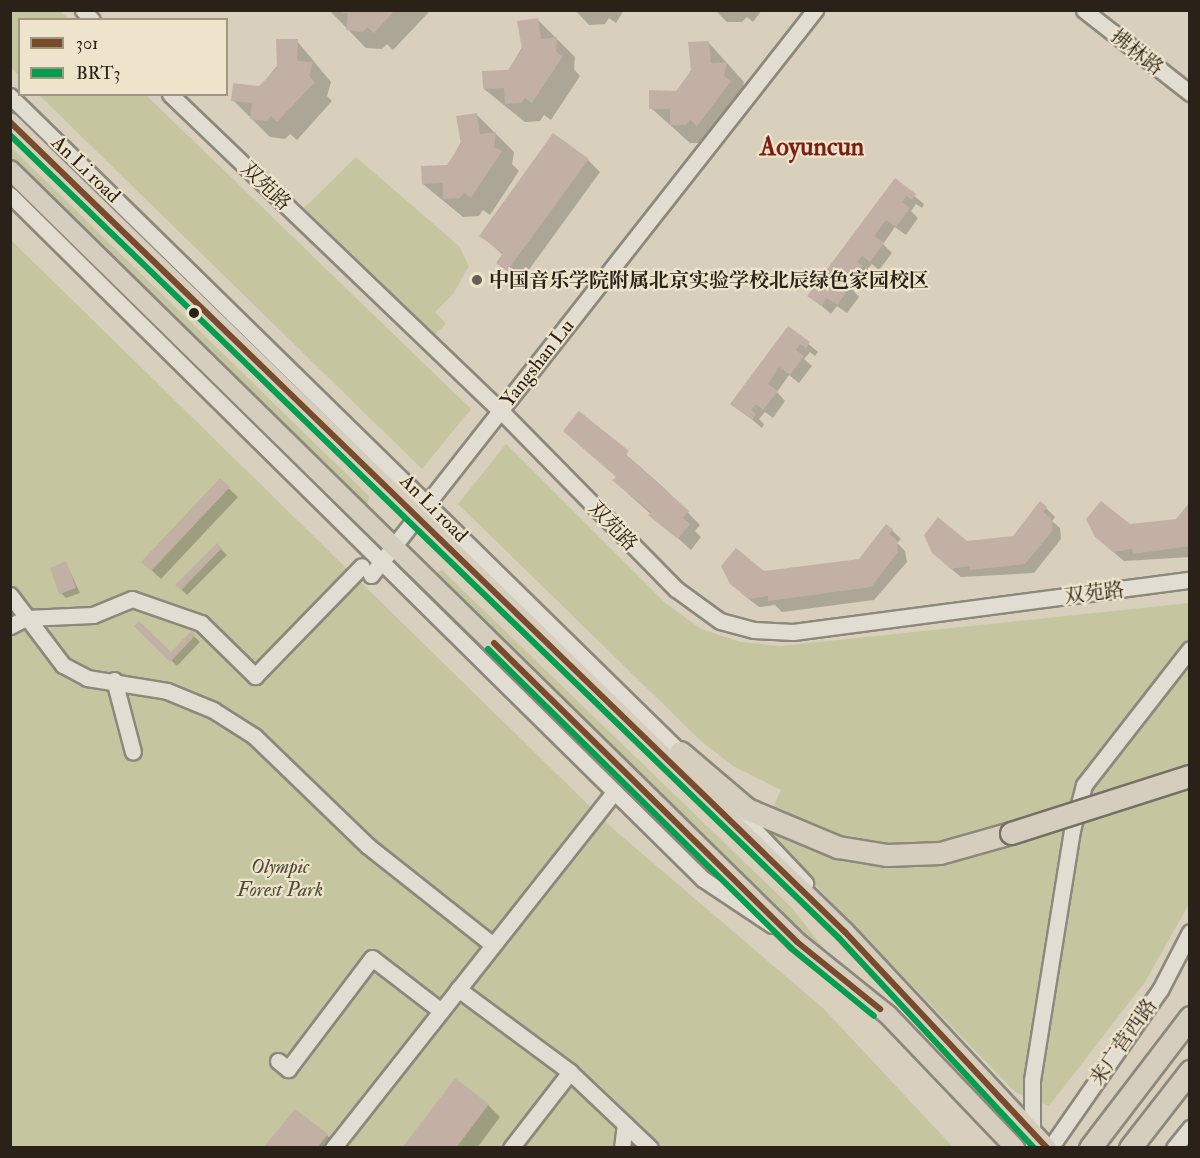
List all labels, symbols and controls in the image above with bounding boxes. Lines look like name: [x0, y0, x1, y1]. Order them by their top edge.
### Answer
legend: [18, 18, 228, 96]
street label: 拂林路: [1106, 24, 1168, 80]
text: 301: [76, 32, 98, 55]
text: BRT3: [76, 62, 120, 85]
street label: An Li road: [47, 130, 125, 208]
district label: Aoyuncun: [760, 132, 864, 164]
street label: 双苑路: [236, 157, 296, 215]
place label: 中国音乐学院附属北京实验学校北辰绿色家园校区: [489, 268, 929, 292]
marker: 中国音乐学院附属北京实验学校北辰绿色家园校区: [470, 273, 484, 287]
unlabelled marker: [188, 307, 200, 319]
street label: Yangshan Lu: [495, 314, 579, 412]
street label: An Li road: [395, 469, 473, 547]
street label: 双苑路: [584, 496, 642, 556]
street label: 双苑路: [1063, 577, 1125, 609]
park label: Olympic Forest Park: [237, 855, 323, 902]
street label: 来广营西路: [1084, 994, 1162, 1090]

